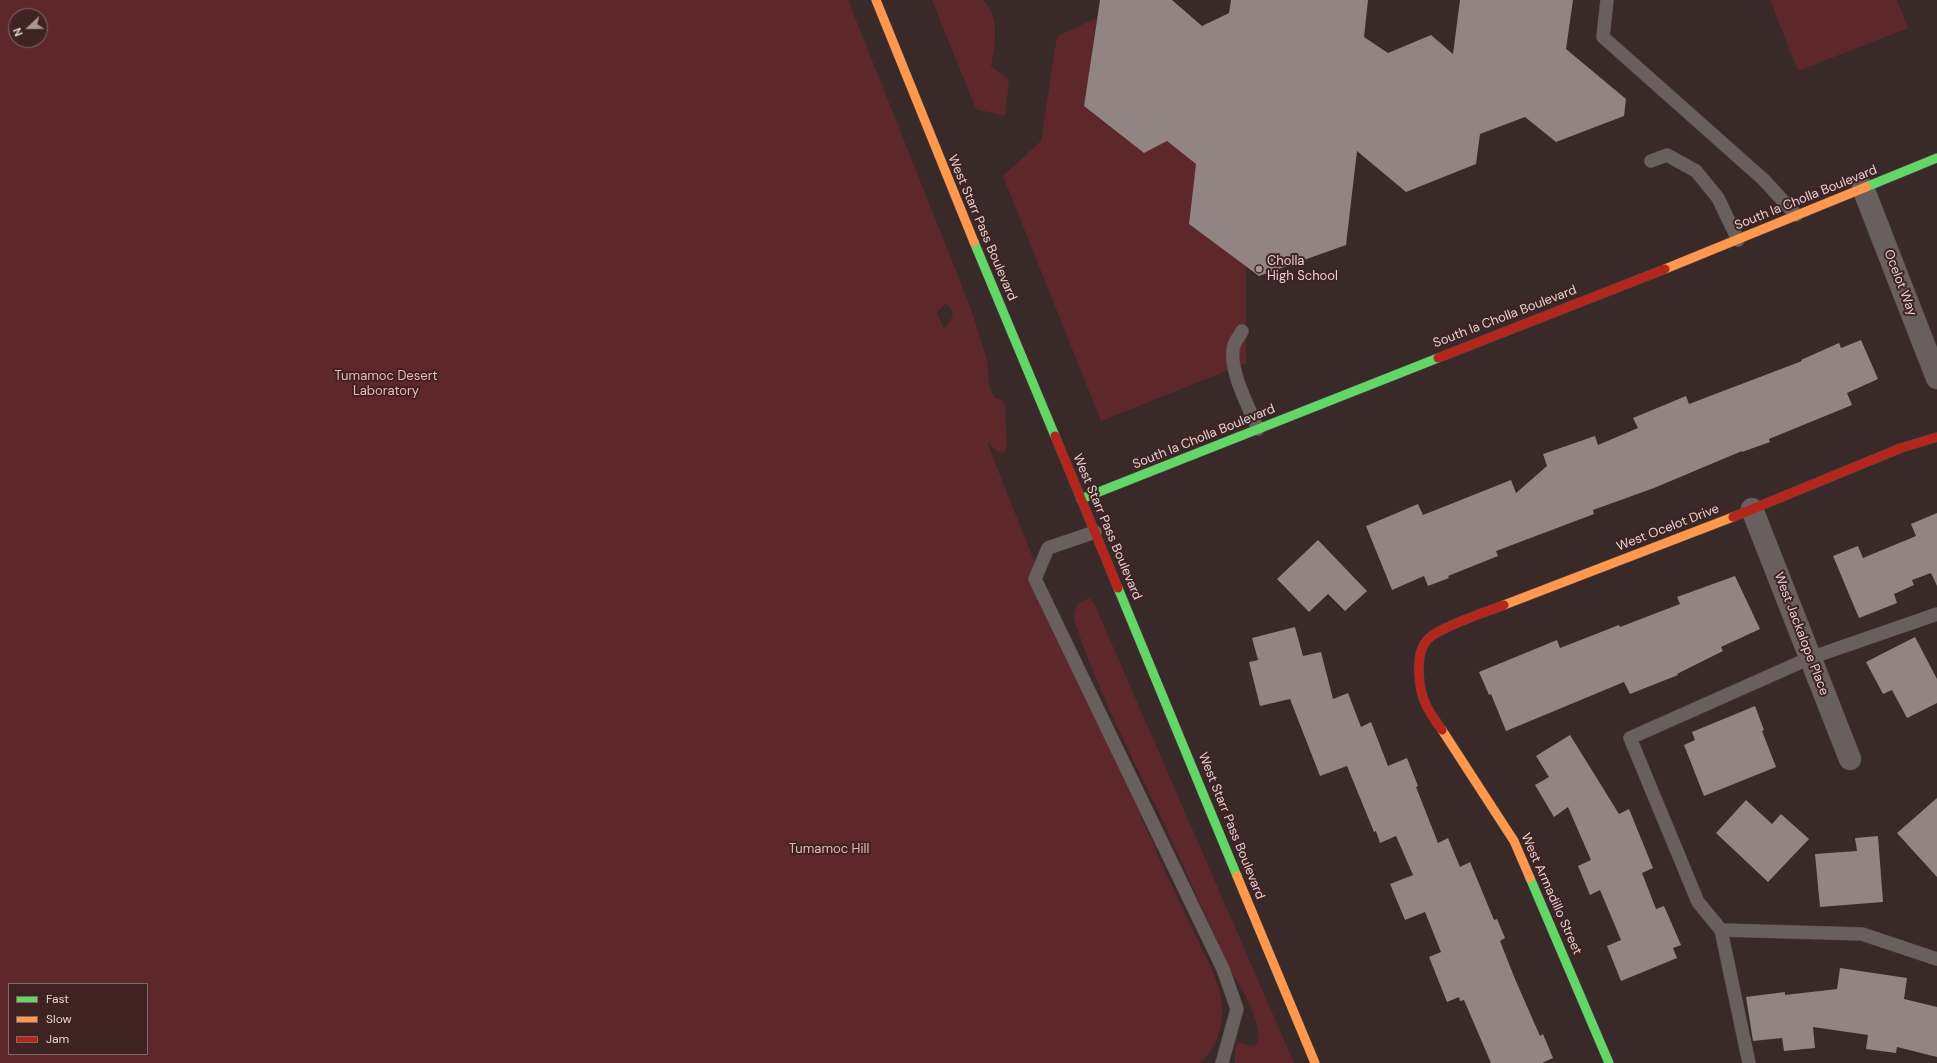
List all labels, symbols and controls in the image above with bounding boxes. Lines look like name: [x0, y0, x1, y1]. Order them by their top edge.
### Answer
north arrow: [8, 8, 48, 48]
text: N: [10, 26, 26, 38]
street label: West Starr Pass Boulevard: [944, 153, 1020, 303]
street label: South la Cholla Boulevard: [1732, 162, 1880, 234]
street label: Ocelot Way: [1880, 248, 1920, 318]
place label: Cholla High School: [1267, 254, 1338, 285]
marker: Cholla High School: [1254, 264, 1264, 274]
street label: South la Cholla Boulevard: [1431, 282, 1579, 352]
park label: Tumamoc Desert Laboratory: [334, 369, 438, 400]
street label: South la Cholla Boulevard: [1130, 401, 1278, 473]
street label: West Starr Pass Boulevard: [1069, 452, 1145, 602]
street label: West Ocelot Drive: [1614, 501, 1722, 555]
street label: West Jackalope Place: [1770, 570, 1832, 698]
street label: West Starr Pass Boulevard: [1194, 750, 1268, 902]
street label: West Armadillo Street: [1517, 831, 1585, 957]
park label: Tumamoc Hill: [789, 842, 869, 858]
legend: [8, 983, 148, 1055]
text: Fast: [46, 991, 69, 1007]
text: Slow: [46, 1011, 72, 1027]
text: Jam: [46, 1031, 69, 1047]

